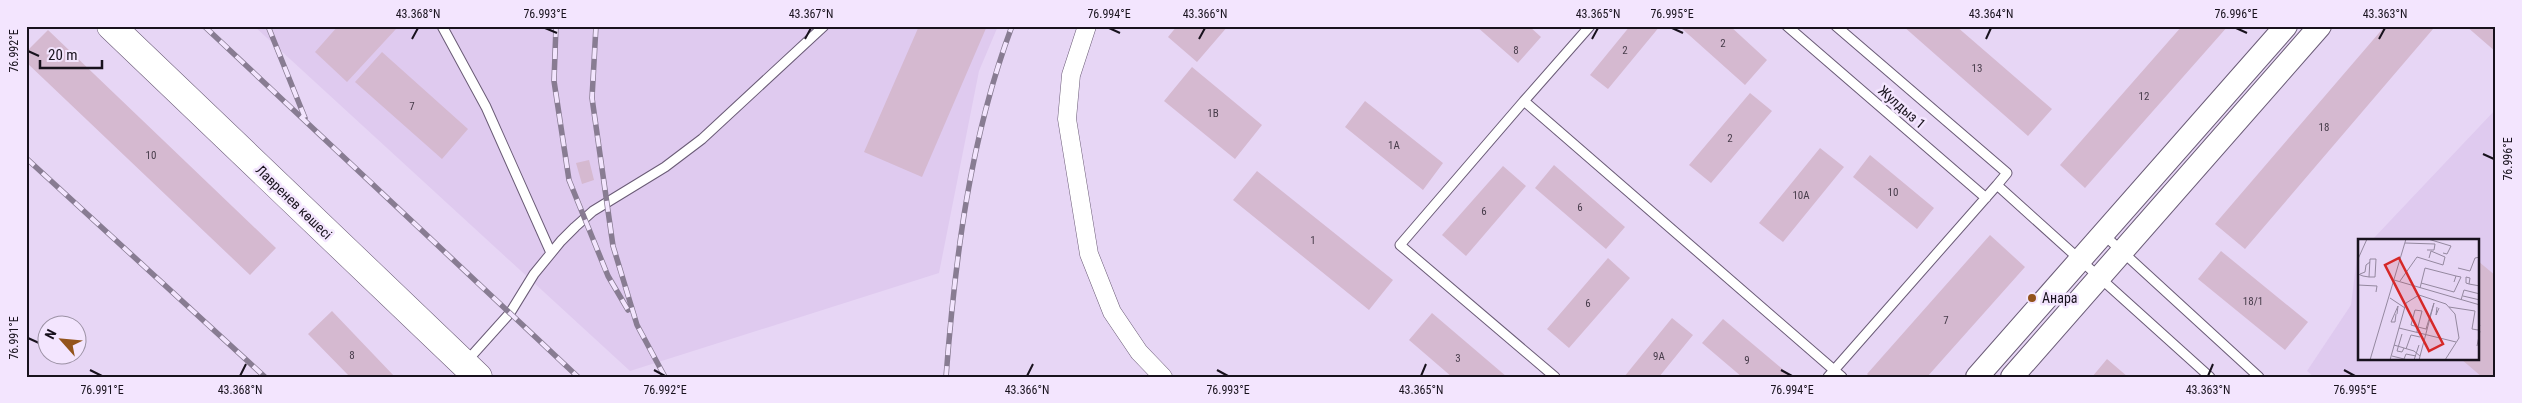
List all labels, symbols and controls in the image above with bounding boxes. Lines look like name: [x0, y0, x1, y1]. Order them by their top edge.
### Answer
text: 43.368°N: [396, 7, 440, 21]
text: 76.993°E: [523, 7, 567, 21]
text: 43.367°N: [789, 7, 833, 21]
text: 76.994°E: [1087, 7, 1131, 21]
text: 43.366°N: [1183, 7, 1227, 21]
text: 43.365°N: [1576, 7, 1620, 21]
text: 76.995°E: [1650, 7, 1694, 21]
text: 43.364°N: [1969, 7, 2013, 21]
text: 76.996°E: [2214, 7, 2258, 21]
text: 43.363°N: [2363, 7, 2407, 21]
text: 76.992°E: [7, 29, 21, 73]
house number: 2: [1720, 37, 1726, 50]
scale bar: [40, 38, 102, 70]
house number: 8: [1513, 44, 1519, 57]
house number: 2: [1622, 44, 1628, 57]
text: 20 m: [48, 46, 78, 64]
house number: 13: [1972, 62, 1982, 75]
street label: Жулдыз 1: [1875, 82, 1929, 132]
house number: 12: [2139, 90, 2149, 103]
house number: 7: [409, 100, 415, 113]
house number: 1В: [1207, 107, 1219, 120]
house number: 18: [2319, 121, 2329, 134]
house number: 2: [1727, 132, 1733, 145]
text: 76.996°E: [2501, 137, 2515, 181]
house number: 1А: [1388, 139, 1401, 152]
house number: 10: [146, 149, 156, 162]
street label: Лавренев көшесі: [253, 162, 335, 242]
house number: 10: [1888, 186, 1898, 199]
house number: 10А: [1792, 189, 1810, 202]
house number: 6: [1577, 201, 1583, 214]
house number: 6: [1481, 205, 1487, 218]
house number: 1: [1310, 234, 1316, 247]
inset map: [2358, 239, 2480, 360]
place label: Анара: [2042, 290, 2078, 306]
marker: Анара: [2026, 292, 2038, 304]
house number: 18/1: [2243, 295, 2263, 308]
house number: 6: [1585, 297, 1591, 310]
house number: 7: [1943, 314, 1949, 327]
text: 76.991°E: [7, 316, 21, 360]
north arrow: [38, 316, 88, 366]
text: N: [41, 327, 59, 342]
house number: 8: [349, 349, 355, 362]
house number: 9А: [1653, 350, 1666, 363]
house number: 3: [1455, 352, 1461, 365]
house number: 9: [1744, 354, 1750, 367]
text: 76.991°E: [80, 383, 124, 397]
text: 43.368°N: [218, 383, 262, 397]
text: 76.992°E: [643, 383, 687, 397]
text: 43.366°N: [1005, 383, 1049, 397]
text: 76.993°E: [1206, 383, 1250, 397]
text: 43.365°N: [1399, 383, 1443, 397]
text: 76.994°E: [1770, 383, 1814, 397]
text: 43.363°N: [2186, 383, 2230, 397]
text: 76.995°E: [2333, 383, 2377, 397]

